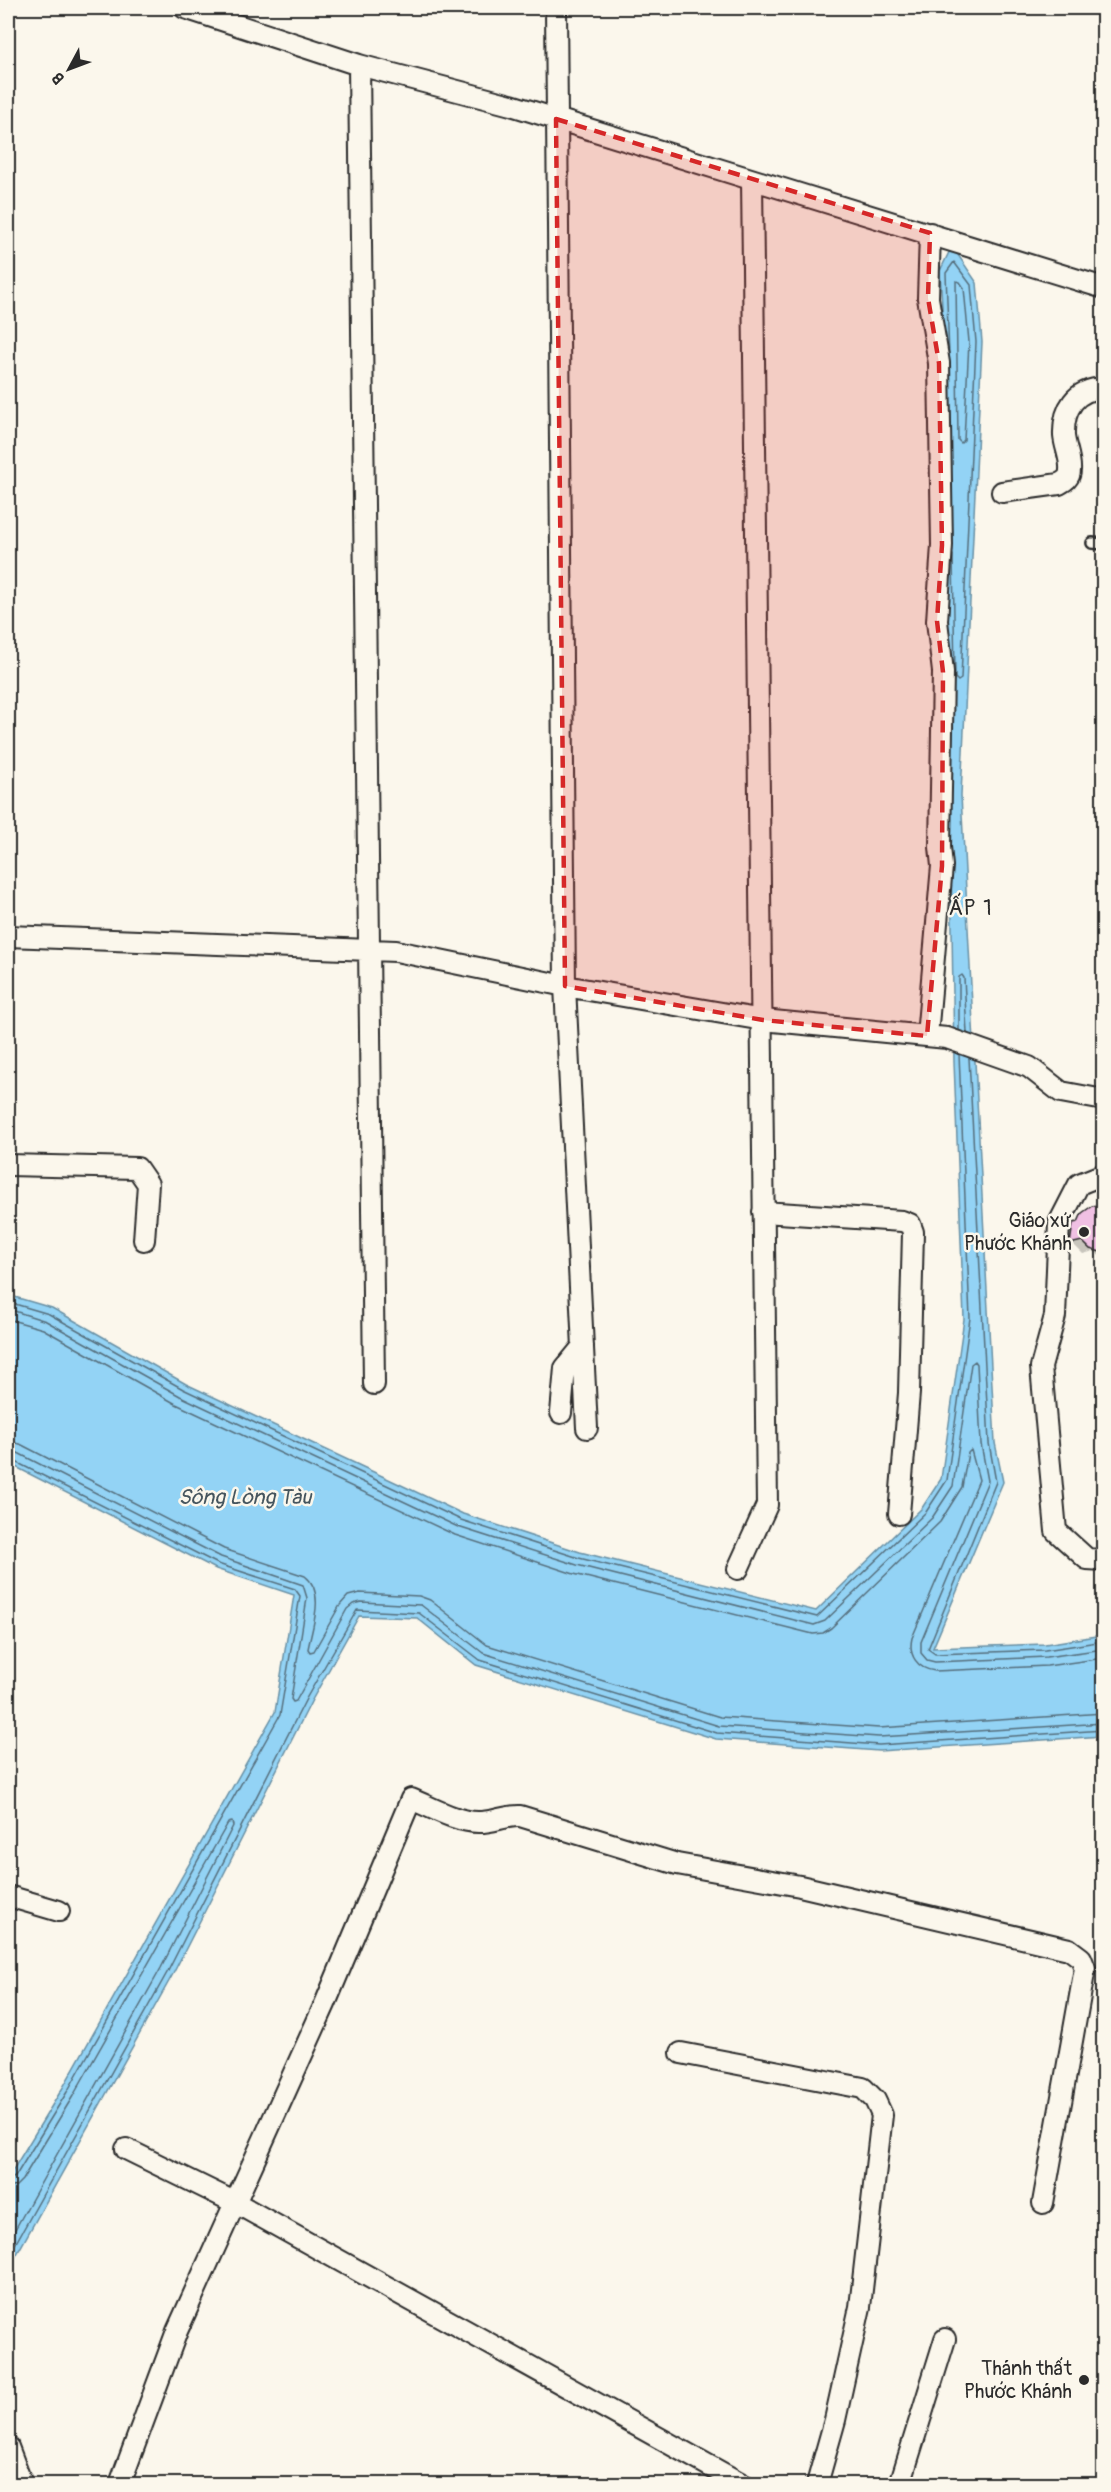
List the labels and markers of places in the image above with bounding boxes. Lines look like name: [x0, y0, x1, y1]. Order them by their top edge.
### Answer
place label: Giáo xứ Phước Khánh: [964, 1208, 1072, 1256]
marker: Giáo xứ Phước Khánh: [1077, 1225, 1091, 1239]
place label: Thánh thất Phước Khánh: [964, 2356, 1073, 2404]
marker: Thánh thất Phước Khánh: [1077, 2373, 1091, 2387]

